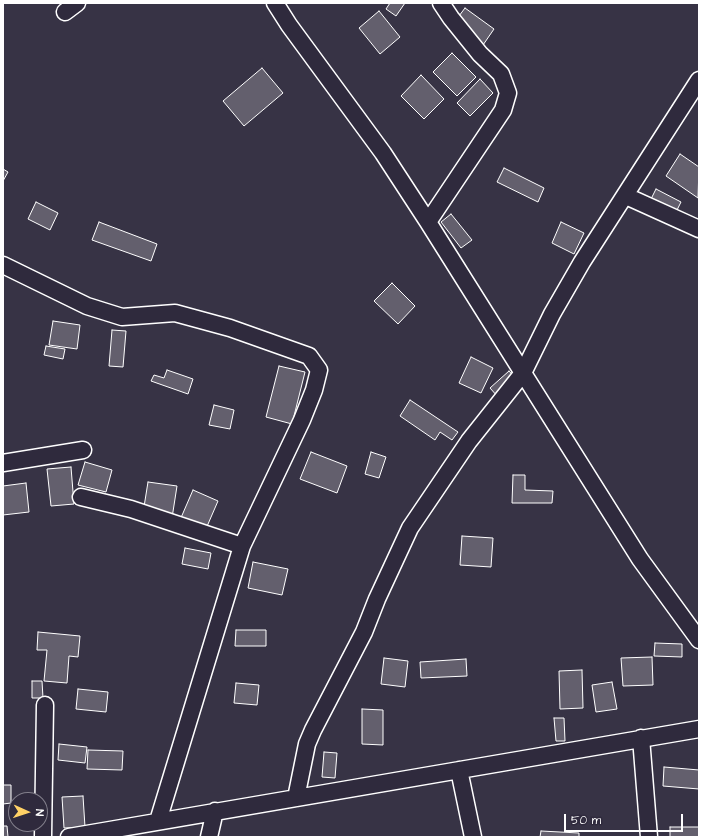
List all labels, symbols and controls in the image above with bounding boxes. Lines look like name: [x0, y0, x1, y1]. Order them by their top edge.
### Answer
north arrow: [8, 792, 48, 832]
scale bar: [566, 806, 685, 832]
text: N: [32, 809, 47, 816]
text: 50 m: [571, 812, 601, 829]

